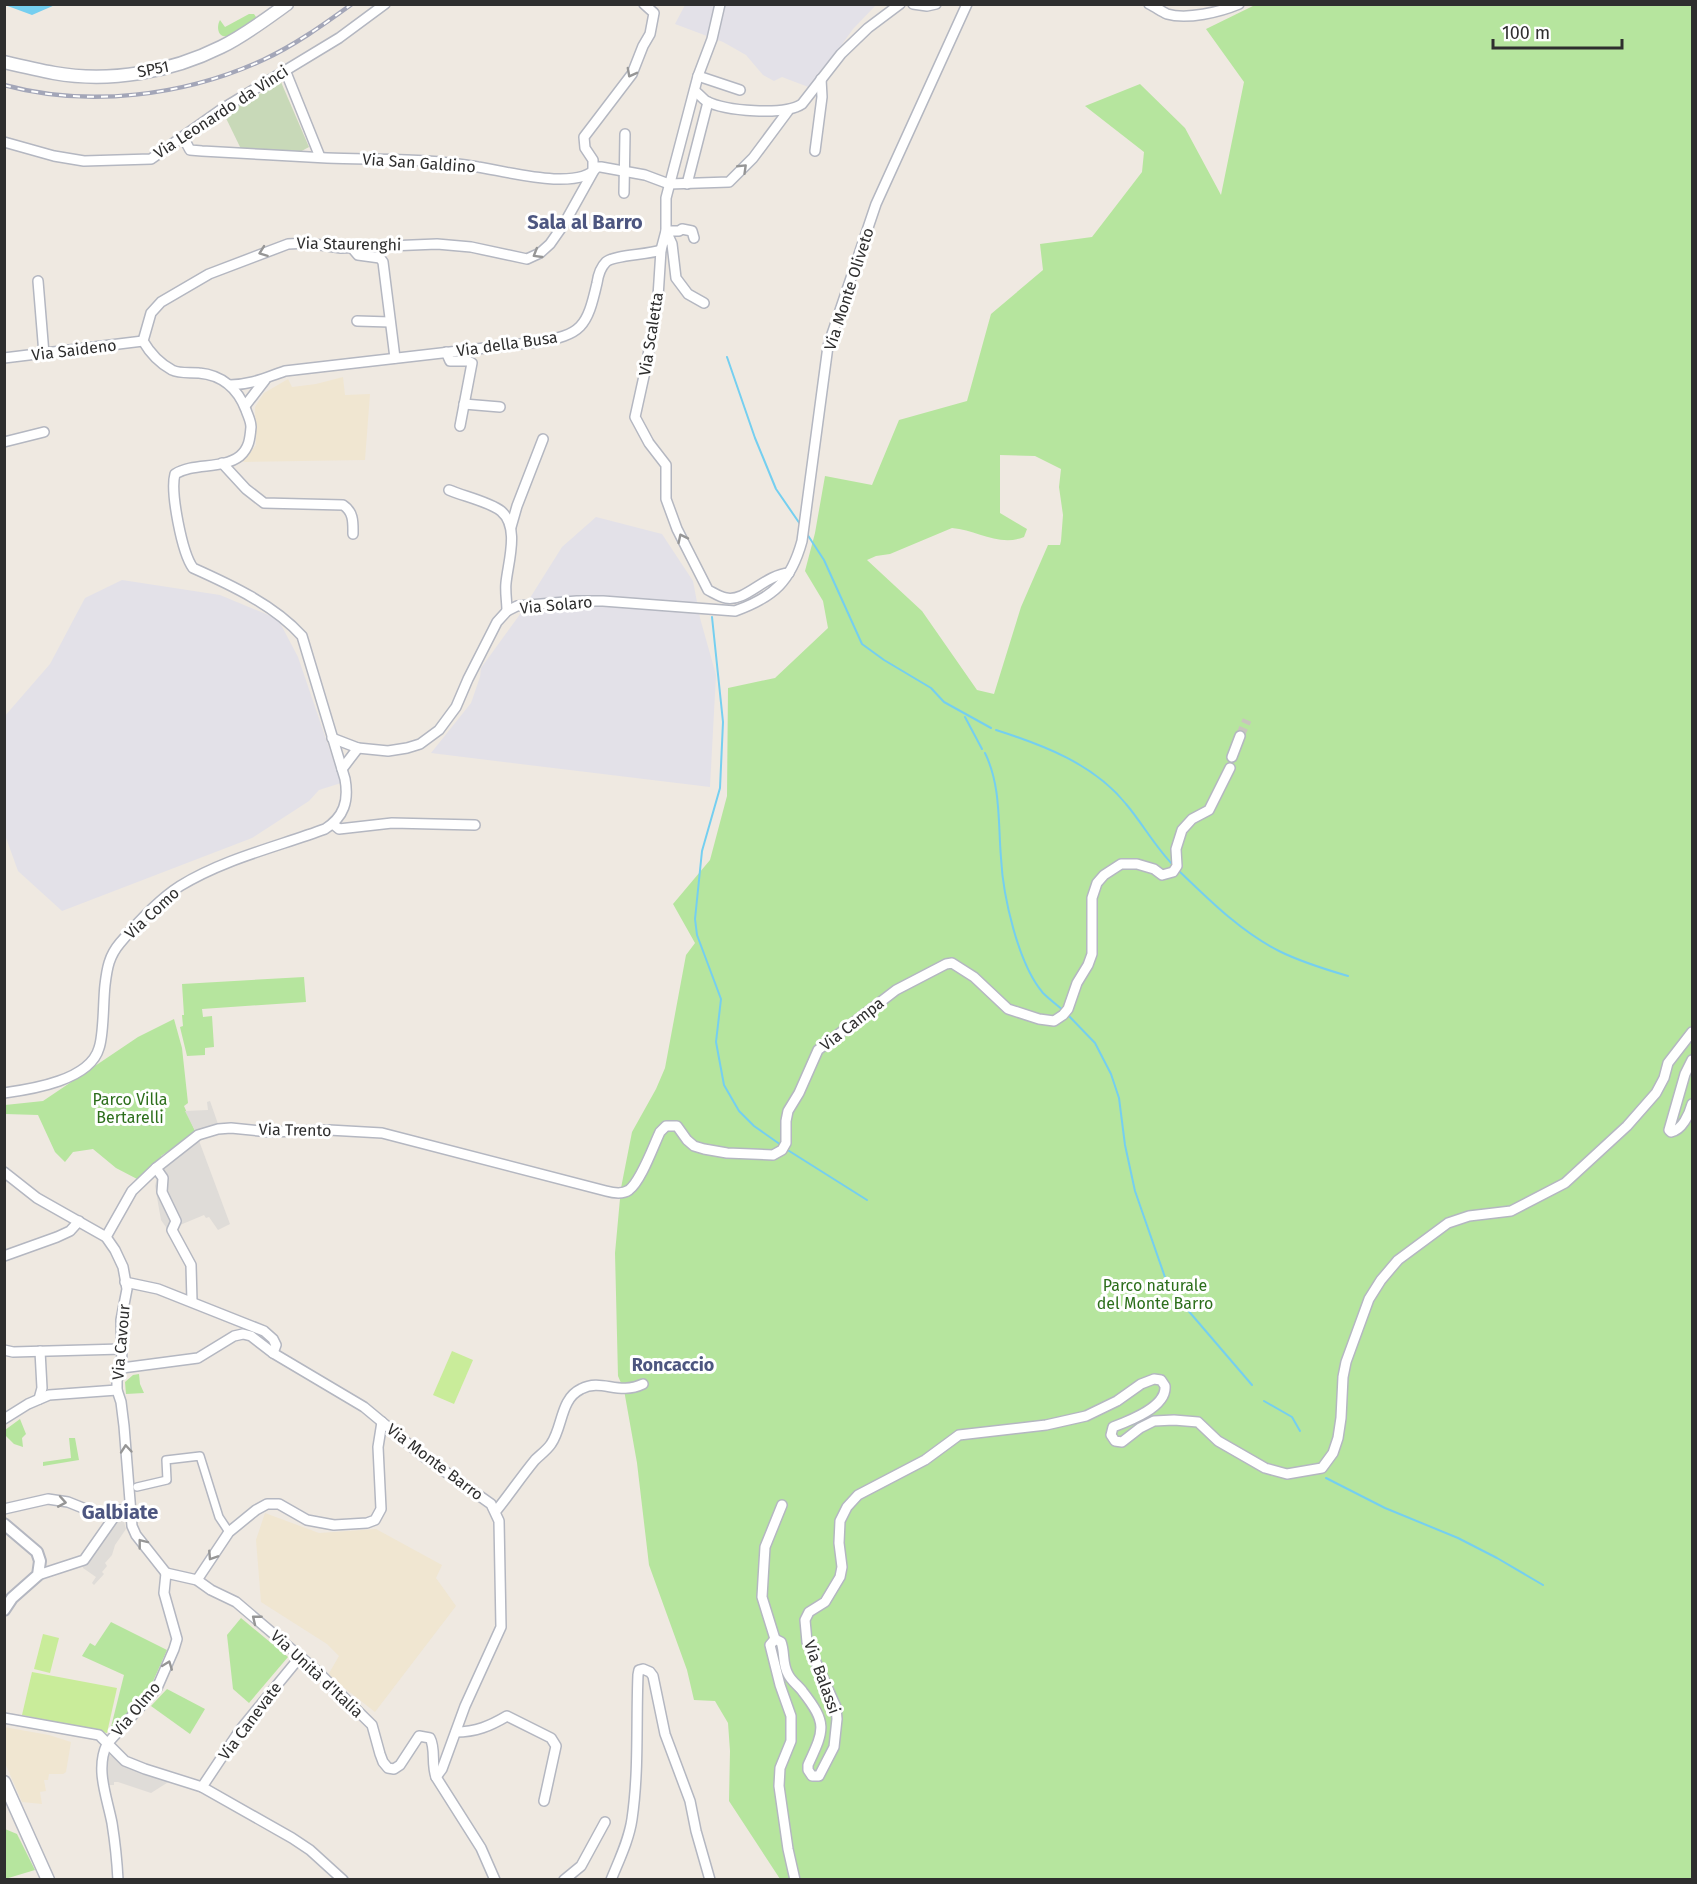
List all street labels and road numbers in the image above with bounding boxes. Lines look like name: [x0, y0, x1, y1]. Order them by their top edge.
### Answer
street label: SP51: [136, 57, 170, 81]
street label: Via Leonardo da Vinci: [150, 61, 292, 163]
street label: Via San Galdino: [362, 150, 476, 176]
street label: Via Monte Oliveto: [820, 225, 878, 353]
street label: Via Staurenghi: [296, 234, 402, 254]
street label: Via Scaletta: [635, 291, 667, 377]
street label: Via della Busa: [455, 327, 559, 361]
street label: Via Saideno: [31, 335, 117, 365]
street label: Via Solaro: [519, 592, 593, 618]
street label: Via Como: [121, 883, 183, 943]
street label: Via Campa: [816, 993, 888, 1055]
street label: Via Trento: [258, 1120, 332, 1140]
street label: Via Cavour: [108, 1302, 134, 1381]
street label: Via Monte Barro: [383, 1420, 487, 1504]
street label: Via Unità d'Italia: [267, 1626, 367, 1722]
street label: Via Balassi: [800, 1638, 844, 1716]
street label: Via Olmo: [108, 1678, 164, 1740]
street label: Via Canevate: [215, 1678, 285, 1764]

